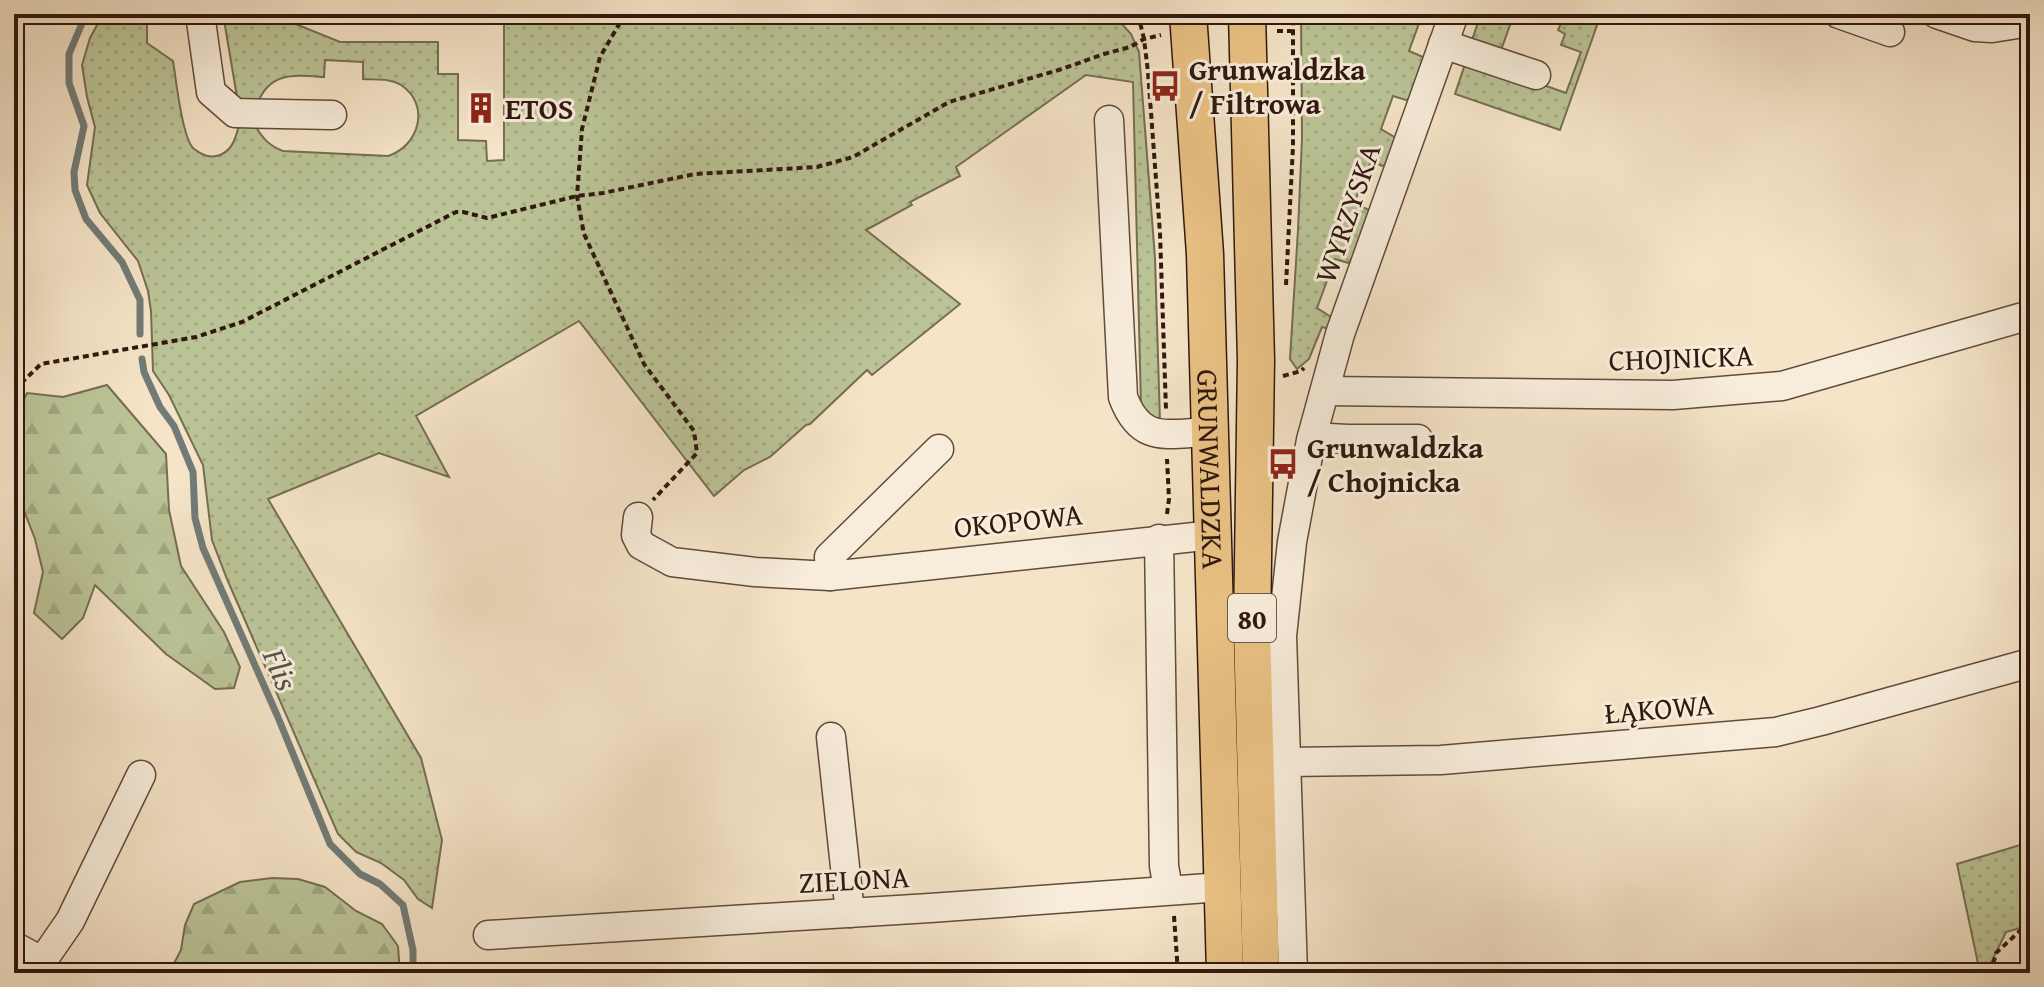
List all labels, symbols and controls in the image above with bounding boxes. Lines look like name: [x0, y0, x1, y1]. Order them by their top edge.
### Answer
place label: Grunwaldzka / Filtrowa: [1189, 47, 1366, 125]
bus stop icon: Grunwaldzka / Filtrowa: [1148, 69, 1182, 103]
place label: ETOS: [505, 86, 573, 130]
building icon: ETOS: [464, 91, 498, 125]
street label: WYRZYSKA: [1303, 137, 1391, 289]
street label: CHOJNICKA: [1608, 332, 1754, 382]
street label: GRUNWALDZKA: [1186, 369, 1236, 570]
place label: Grunwaldzka / Chojnicka: [1307, 425, 1484, 503]
bus stop icon: Grunwaldzka / Chojnicka: [1266, 447, 1300, 481]
street label: OKOPOWA: [952, 491, 1084, 549]
road number: 80: [1228, 594, 1276, 642]
water label: Flis: [251, 640, 311, 698]
street label: ŁĄKOWA: [1603, 681, 1715, 735]
street label: ZIELONA: [797, 854, 911, 904]

